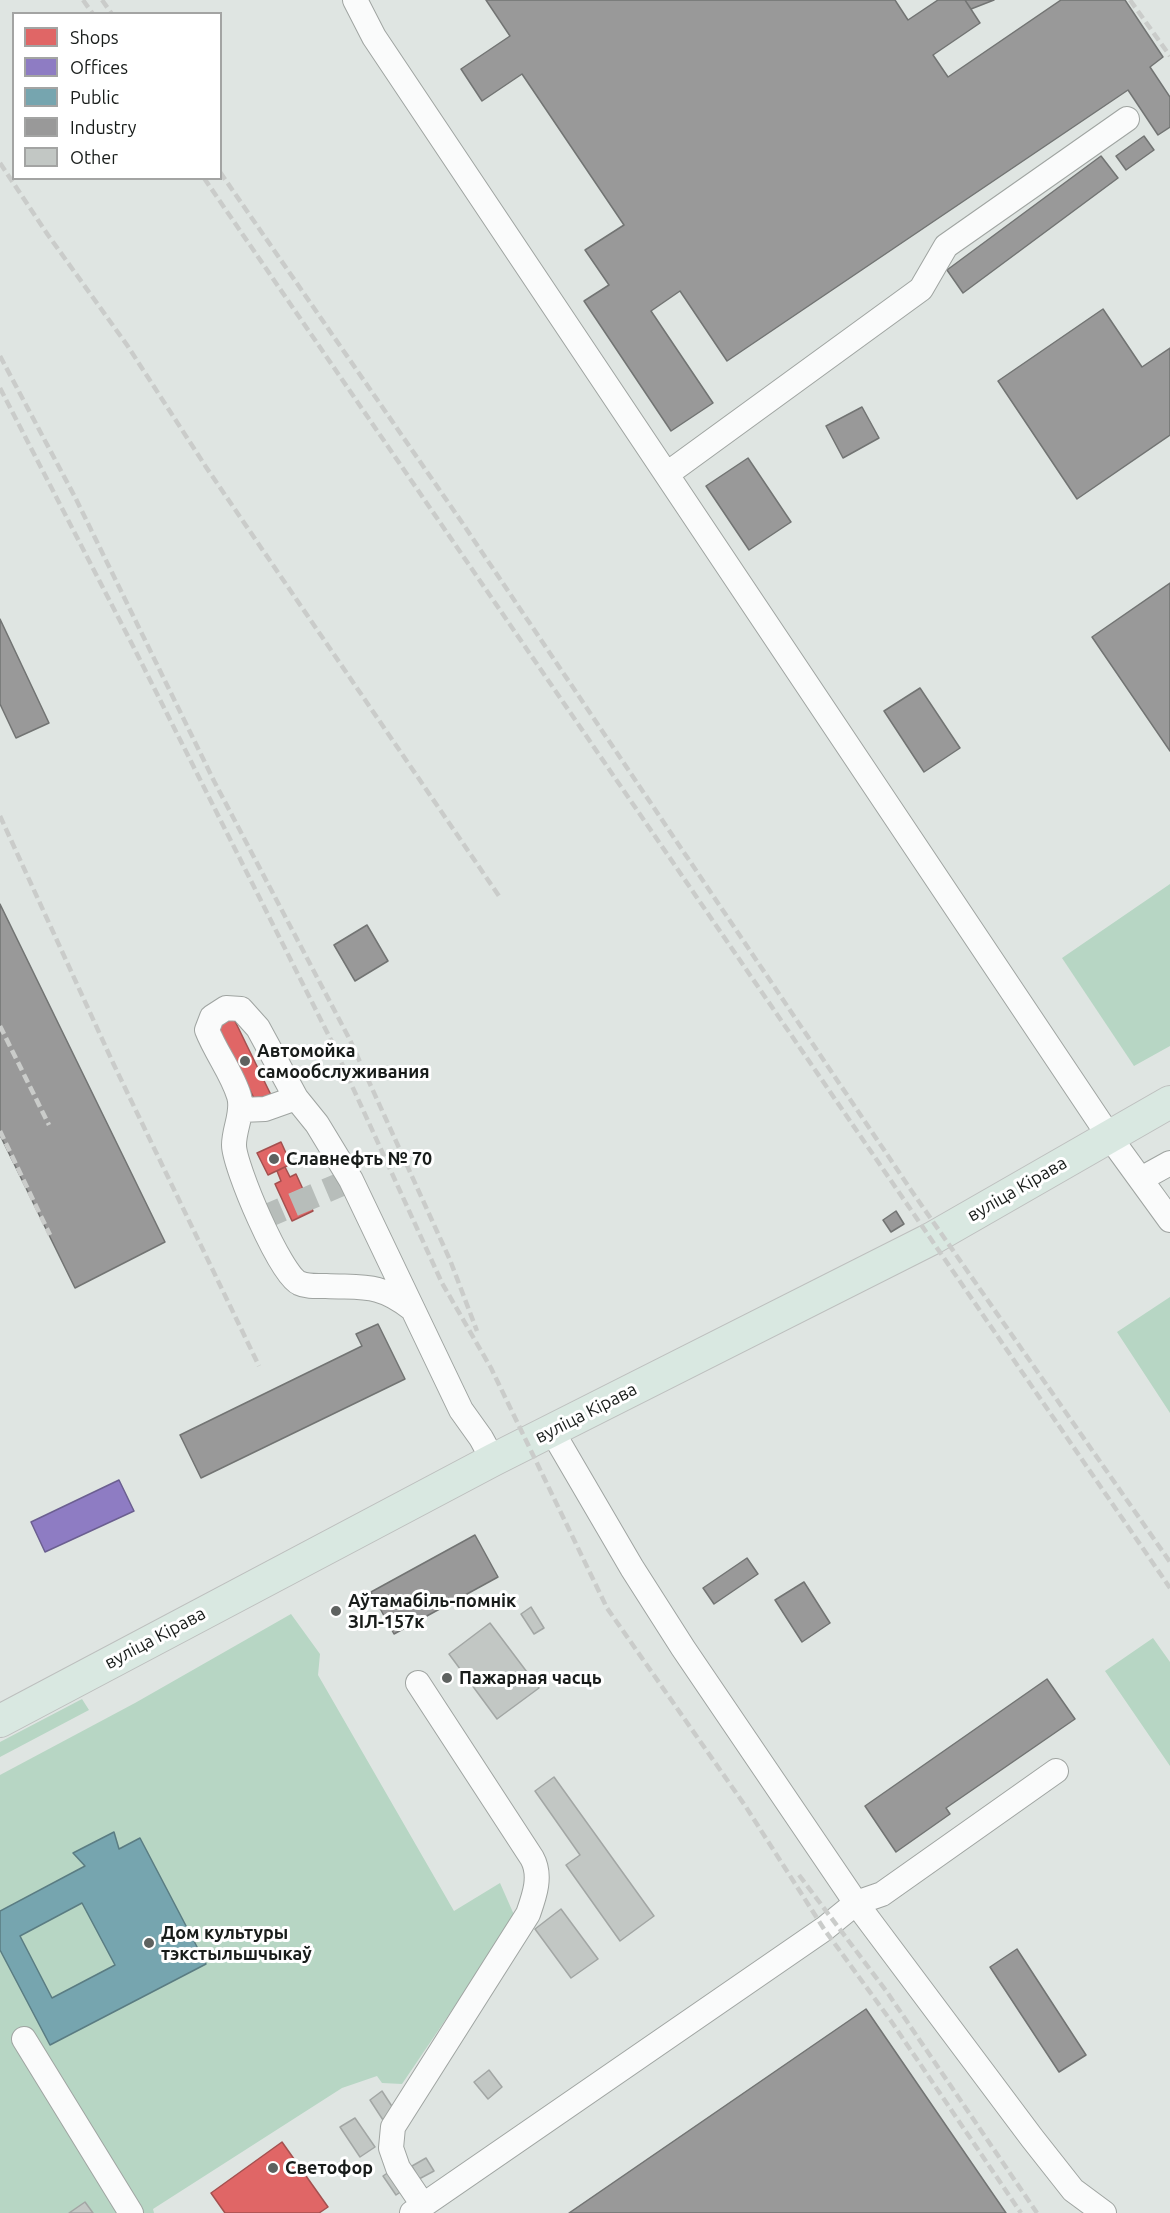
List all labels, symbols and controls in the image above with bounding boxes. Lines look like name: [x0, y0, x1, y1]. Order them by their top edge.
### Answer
legend: [12, 12, 222, 180]
text: Shops: [70, 27, 119, 47]
text: Offices: [70, 57, 128, 77]
text: Public: [70, 87, 119, 107]
text: Industry: [70, 117, 136, 137]
text: Other: [70, 147, 118, 167]
place label: Автомойка самообслуживания: [257, 1040, 430, 1082]
marker: Автомойка самообслуживания: [238, 1054, 252, 1068]
place label: Славнефть № 70: [286, 1148, 432, 1170]
marker: Славнефть № 70: [267, 1152, 281, 1166]
street label: вуліца Кірава: [963, 1152, 1071, 1226]
street label: вуліца Кірава: [531, 1378, 641, 1448]
place label: Аўтамабіль-помнік ЗІЛ-157к: [348, 1590, 516, 1632]
street label: вуліца Кірава: [101, 1602, 209, 1674]
marker: Аўтамабіль-помнік ЗІЛ-157к: [329, 1604, 343, 1618]
place label: Пажарная часць: [459, 1667, 602, 1689]
marker: Пажарная часць: [440, 1671, 454, 1685]
place label: Дом культуры тэкстыльшчыкаў: [161, 1922, 312, 1964]
marker: Дом культуры тэкстыльшчыкаў: [142, 1936, 156, 1950]
place label: Светофор: [285, 2157, 373, 2179]
marker: Светофор: [266, 2161, 280, 2175]

